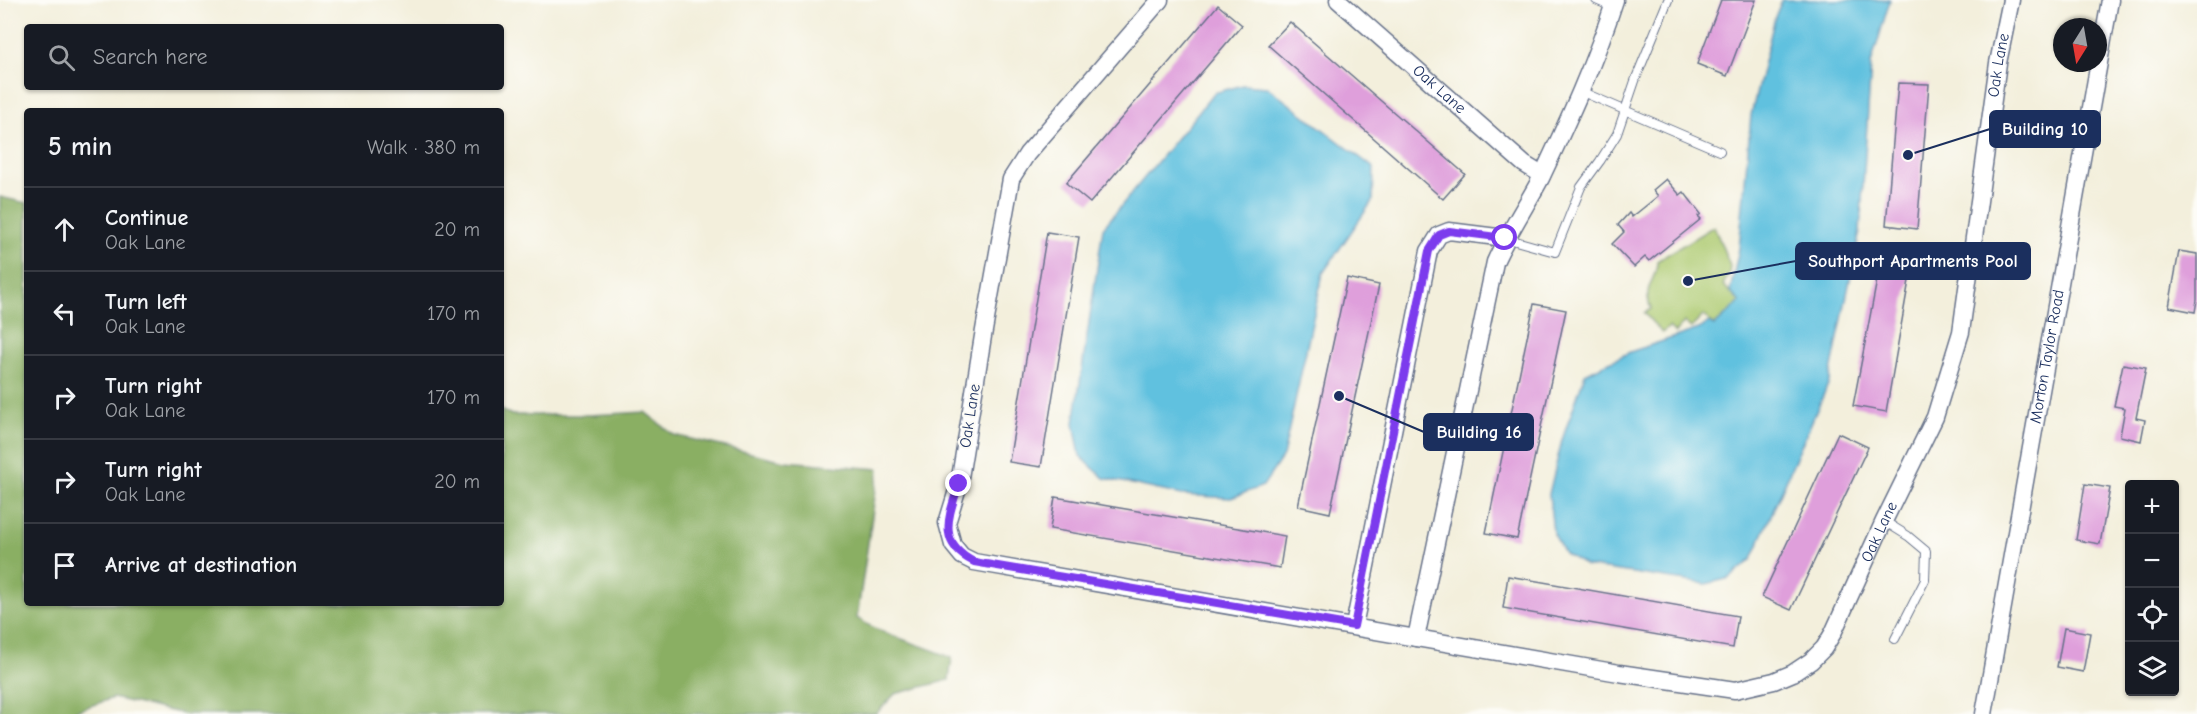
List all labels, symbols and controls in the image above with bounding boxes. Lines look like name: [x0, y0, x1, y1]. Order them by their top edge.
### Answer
north arrow: [2053, 18, 2107, 72]
search box: [24, 24, 504, 90]
street label: Oak Lane: [1984, 32, 2013, 98]
icon: search: [45, 41, 78, 74]
text: Search here: [93, 44, 208, 70]
street label: Oak Lane: [1409, 61, 1469, 117]
callout: Building 10: [1990, 111, 2100, 147]
text: Building 10: [2002, 119, 2088, 140]
text: 5 min: [48, 132, 112, 162]
text: Walk · 380 m: [367, 136, 480, 159]
text: Continue: [105, 205, 188, 231]
icon: ahead: [48, 213, 81, 246]
text: 20 m: [434, 218, 480, 241]
route start: [1491, 224, 1517, 250]
text: Oak Lane: [105, 231, 186, 254]
callout: Southport Apartments Pool: [1796, 243, 2030, 279]
text: Southport Apartments Pool: [1808, 251, 2018, 272]
street label: Morton Taylor Road: [2026, 288, 2068, 425]
text: Turn left: [105, 289, 187, 315]
icon: left: [48, 297, 81, 330]
text: 170 m: [427, 302, 480, 325]
text: Oak Lane: [105, 315, 186, 338]
text: Turn right: [105, 373, 202, 399]
icon: right: [48, 381, 81, 414]
street label: Oak Lane: [956, 383, 984, 449]
text: 170 m: [427, 386, 480, 409]
text: Oak Lane: [105, 399, 186, 422]
callout: Building 16: [1424, 414, 1533, 450]
text: Building 16: [1436, 422, 1522, 443]
text: Turn right: [105, 457, 202, 483]
icon: right: [48, 465, 81, 498]
text: 20 m: [434, 470, 480, 493]
route end: [945, 470, 971, 496]
map controls: [2125, 480, 2179, 696]
button: +: [2125, 480, 2179, 534]
text: Oak Lane: [105, 483, 186, 506]
street label: Oak Lane: [1858, 499, 1901, 565]
button: −: [2125, 534, 2179, 588]
icon: arrive: [48, 549, 81, 582]
text: Arrive at destination: [105, 552, 297, 578]
button: locate: [2125, 588, 2179, 642]
button: layers: [2125, 642, 2179, 696]

